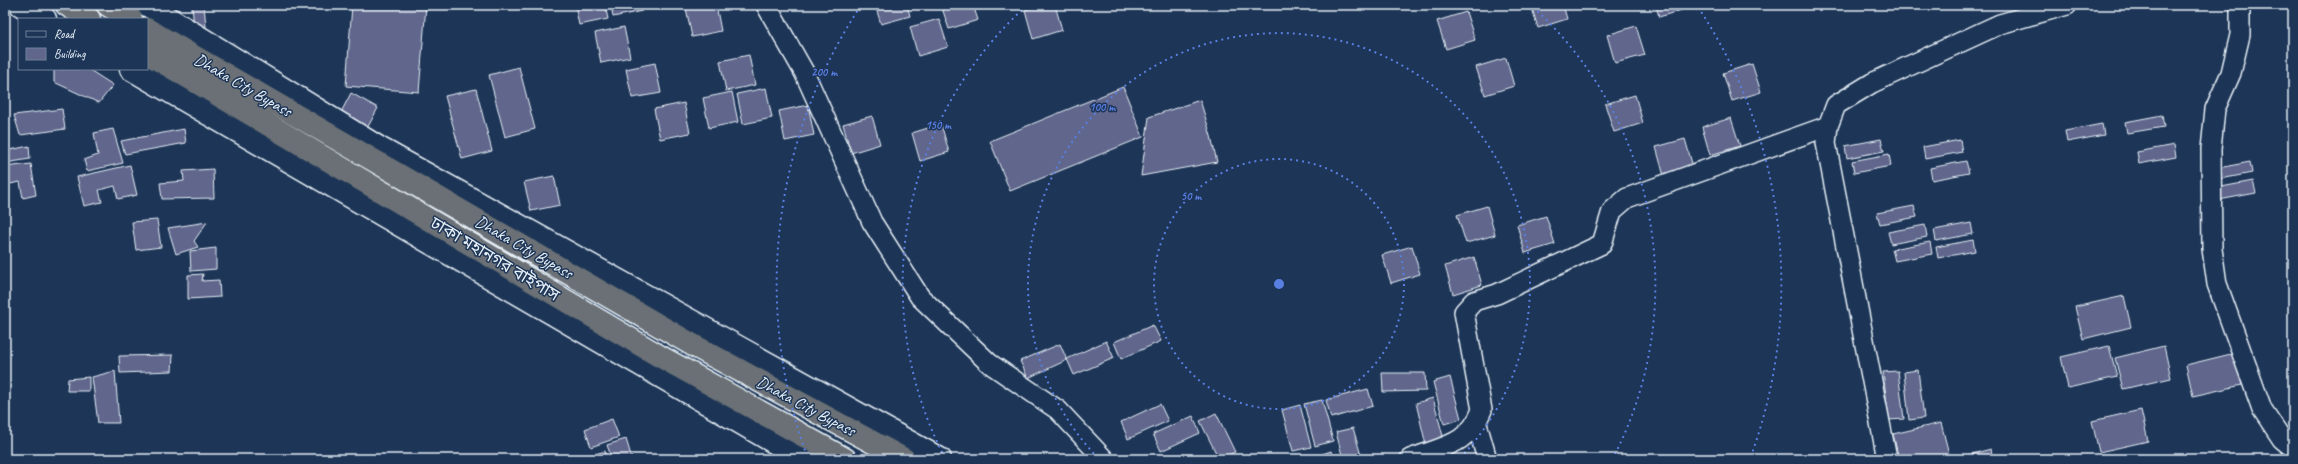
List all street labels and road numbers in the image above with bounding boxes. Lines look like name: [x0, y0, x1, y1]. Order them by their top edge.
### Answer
street label: Dhaka City Bypass: [190, 49, 297, 122]
street label: Dhaka City Bypass: [471, 211, 578, 284]
street label: ঢাকা মহানগর বাইপাস: [426, 212, 564, 306]
street label: Dhaka City Bypass: [753, 371, 860, 441]

